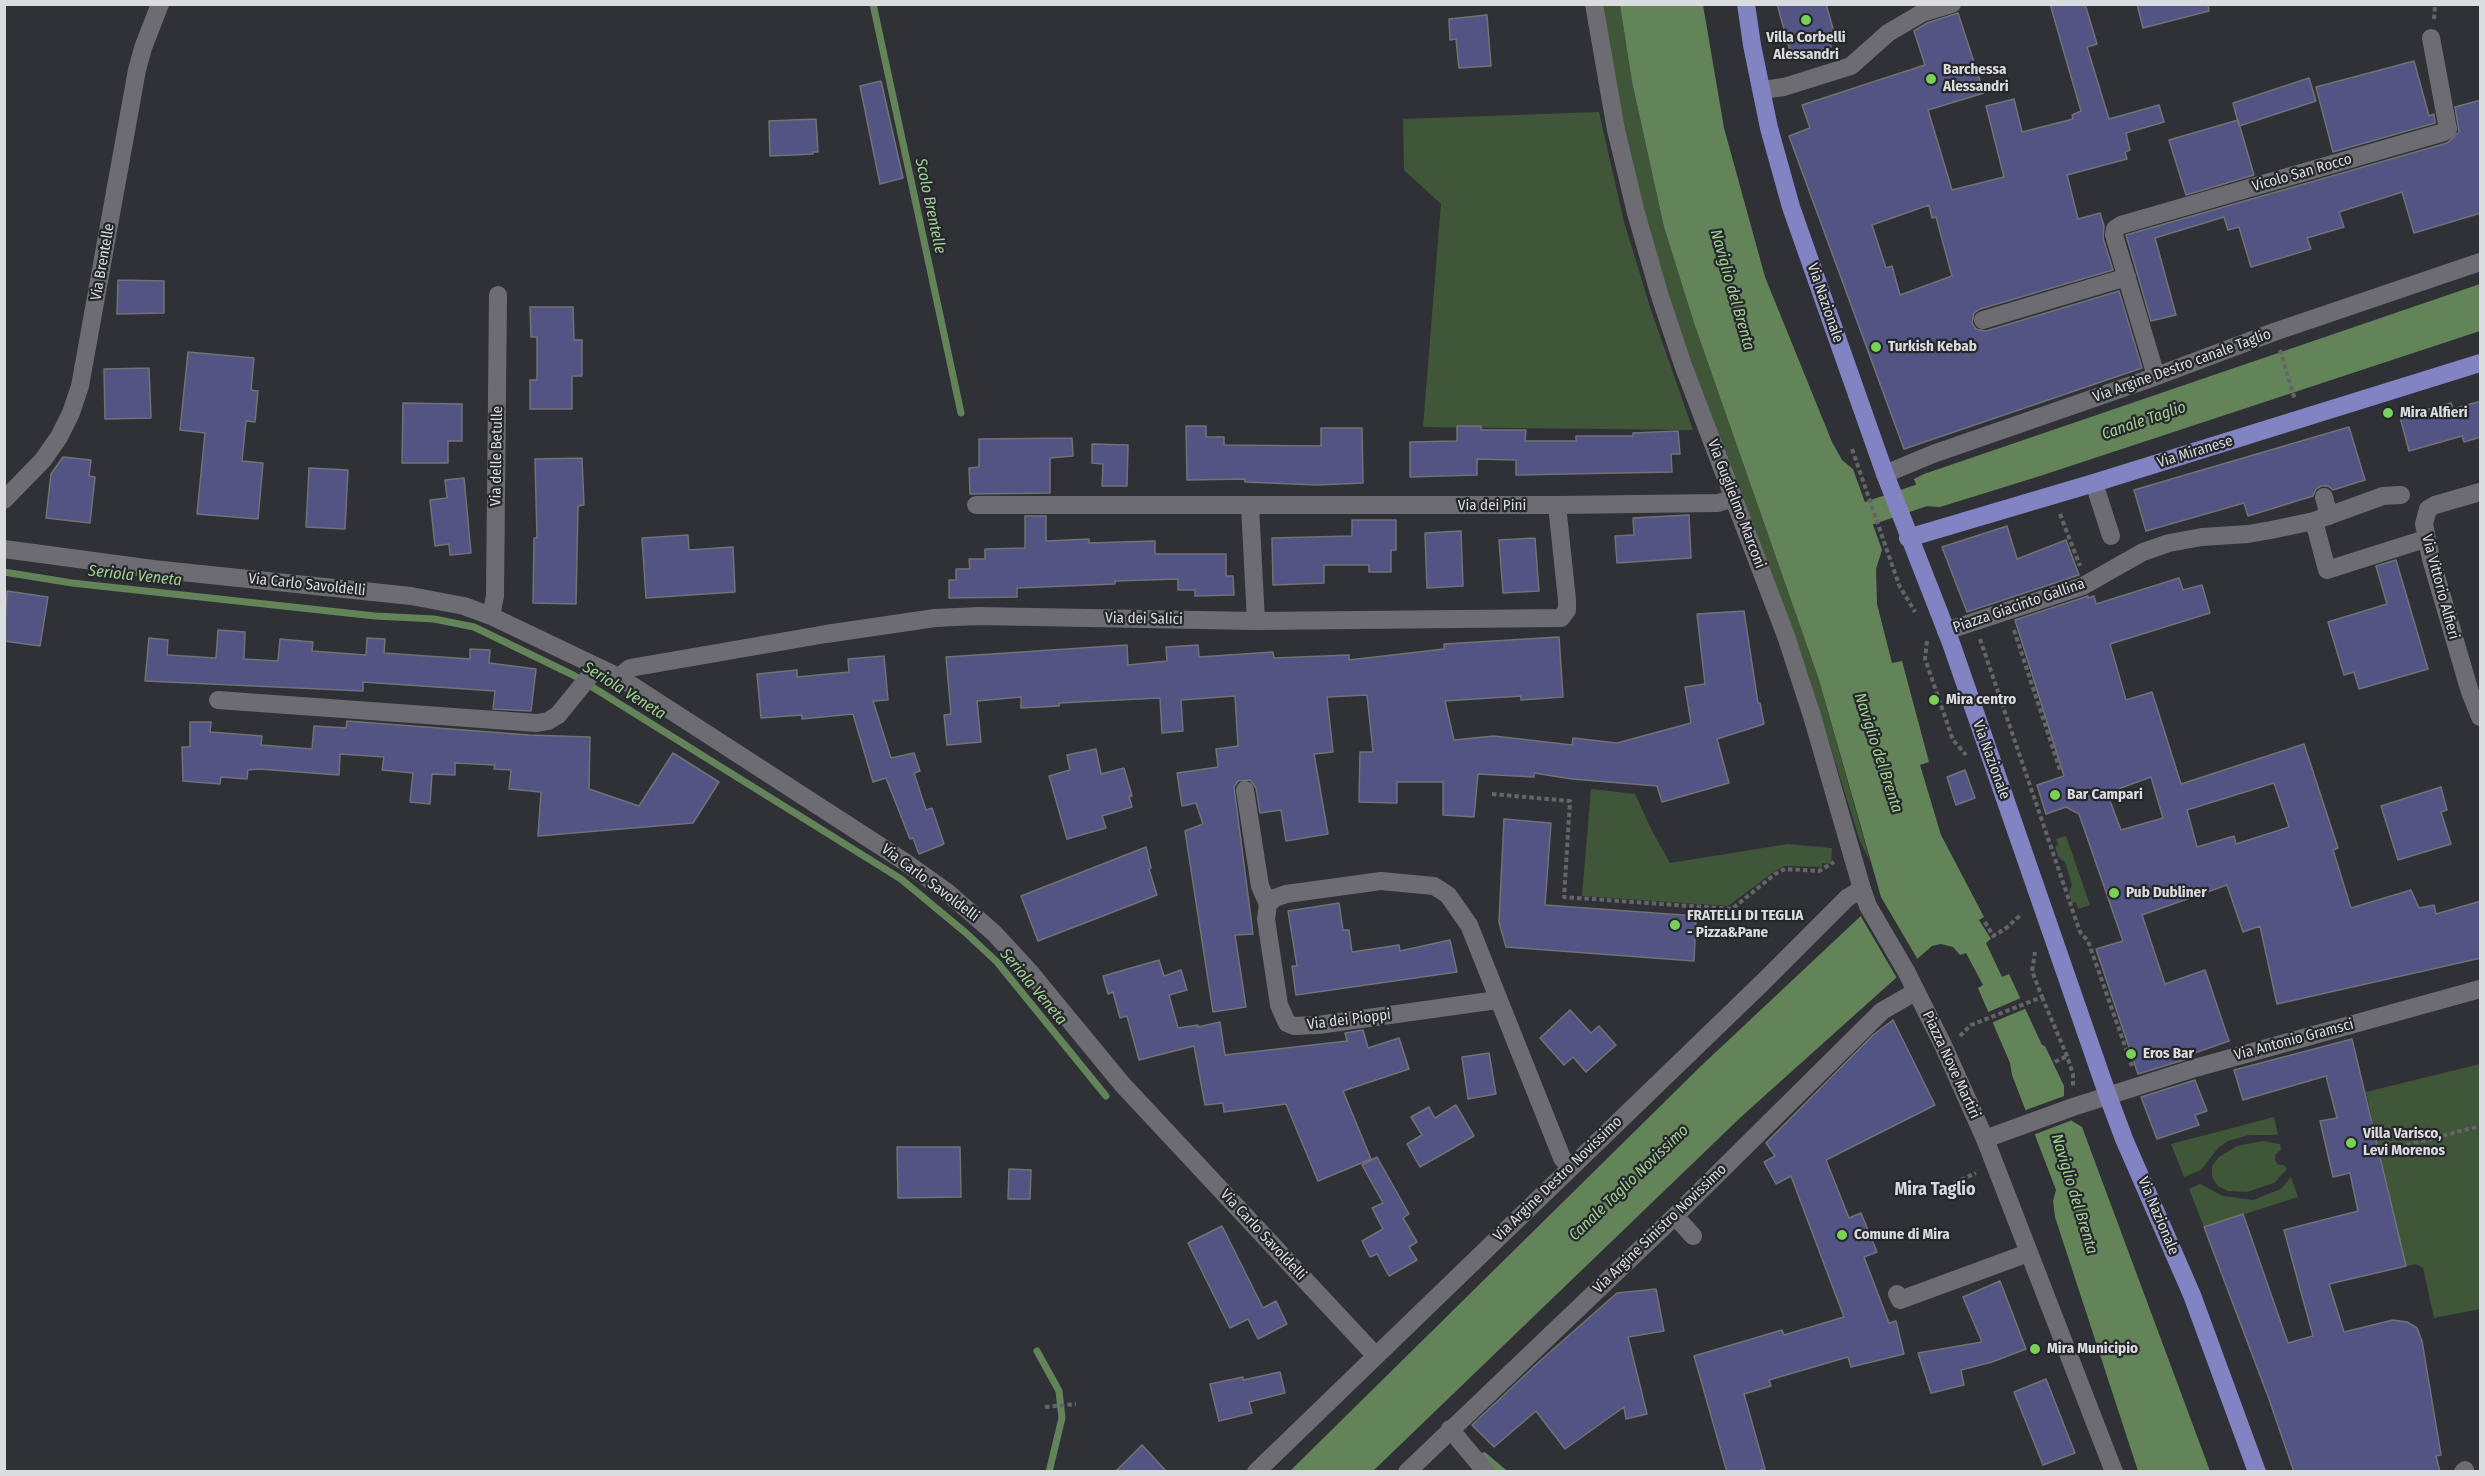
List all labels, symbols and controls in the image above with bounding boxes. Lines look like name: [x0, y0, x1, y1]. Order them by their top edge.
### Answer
marker: Villa Corbelli Alessandri: [1799, 13, 1813, 27]
place label: Villa Corbelli Alessandri: [1766, 29, 1846, 64]
place label: Barchessa Alessandri: [1943, 61, 2009, 96]
marker: Barchessa Alessandri: [1924, 72, 1938, 86]
street label: Vicolo San Rocco: [2250, 150, 2354, 196]
water label: Scolo Brentelle: [911, 157, 949, 255]
street label: Via Brentelle: [87, 222, 119, 302]
water label: Naviglio del Brenta: [1706, 227, 1758, 353]
street label: Via Nazionale: [1803, 261, 1847, 345]
street label: Via Argine Destro canale Taglio: [2091, 325, 2273, 407]
place label: Turkish Kebab: [1888, 338, 1977, 356]
marker: Turkish Kebab: [1869, 340, 1883, 354]
water label: Canale Taglio: [2099, 398, 2189, 444]
place label: Mira Alfieri: [2400, 404, 2468, 422]
street label: Via delle Betulle: [487, 406, 507, 506]
marker: Mira Alfieri: [2381, 406, 2395, 420]
street label: Via Miranese: [2155, 432, 2235, 472]
street label: Via Guglielmo Marconi: [1703, 437, 1769, 571]
street label: Via dei Pini: [1458, 497, 1526, 515]
street label: Via Vittorio Alfieri: [2417, 533, 2463, 641]
water label: Seriola Veneta: [87, 562, 183, 590]
street label: Via Carlo Savoldelli: [248, 570, 366, 600]
street label: Piazza Giacinto Gallina: [1951, 575, 2087, 637]
street label: Via dei Salici: [1105, 609, 1183, 629]
water label: Seriola Veneta: [579, 658, 669, 724]
water label: Naviglio del Brenta: [1850, 691, 1906, 815]
place label: Mira centro: [1946, 691, 2016, 709]
marker: Mira centro: [1927, 693, 1941, 707]
street label: Via Nazionale: [1968, 718, 2014, 802]
place label: Bar Campari: [2067, 786, 2143, 804]
marker: Bar Campari: [2048, 788, 2062, 802]
street label: Via Carlo Savoldelli: [878, 840, 982, 926]
place label: Pub Dubliner: [2126, 884, 2207, 902]
marker: Pub Dubliner: [2107, 886, 2121, 900]
place label: FRATELLI DI TEGLIA - Pizza&Pane: [1687, 907, 1803, 942]
marker: FRATELLI DI TEGLIA - Pizza&Pane: [1668, 918, 1682, 932]
water label: Seriola Veneta: [995, 945, 1071, 1029]
street label: Via dei Pioppi: [1306, 1006, 1392, 1034]
street label: Piazza Nove Martiri: [1918, 1008, 1984, 1122]
street label: Via Antonio Gramsci: [2232, 1015, 2356, 1065]
place label: Eros Bar: [2143, 1045, 2194, 1063]
marker: Eros Bar: [2124, 1047, 2138, 1061]
street label: Via Argine Destro Novissimo: [1490, 1113, 1626, 1245]
water label: Canale Taglio Novissimo: [1565, 1121, 1693, 1245]
place label: Villa Varisco, Levi Morenos: [2363, 1125, 2445, 1160]
water label: Naviglio del Brenta: [2047, 1132, 2101, 1256]
marker: Villa Varisco, Levi Morenos: [2344, 1136, 2358, 1150]
street label: Via Argine Sinistro Novissimo: [1590, 1161, 1730, 1297]
street label: Via Nazionale: [2134, 1174, 2182, 1258]
district label: Mira Taglio: [1894, 1179, 1976, 1201]
street label: Via Carlo Savoldelli: [1216, 1186, 1310, 1284]
place label: Comune di Mira: [1854, 1226, 1950, 1244]
marker: Comune di Mira: [1835, 1228, 1849, 1242]
place label: Mira Municipio: [2047, 1340, 2138, 1358]
marker: Mira Municipio: [2028, 1342, 2042, 1356]

